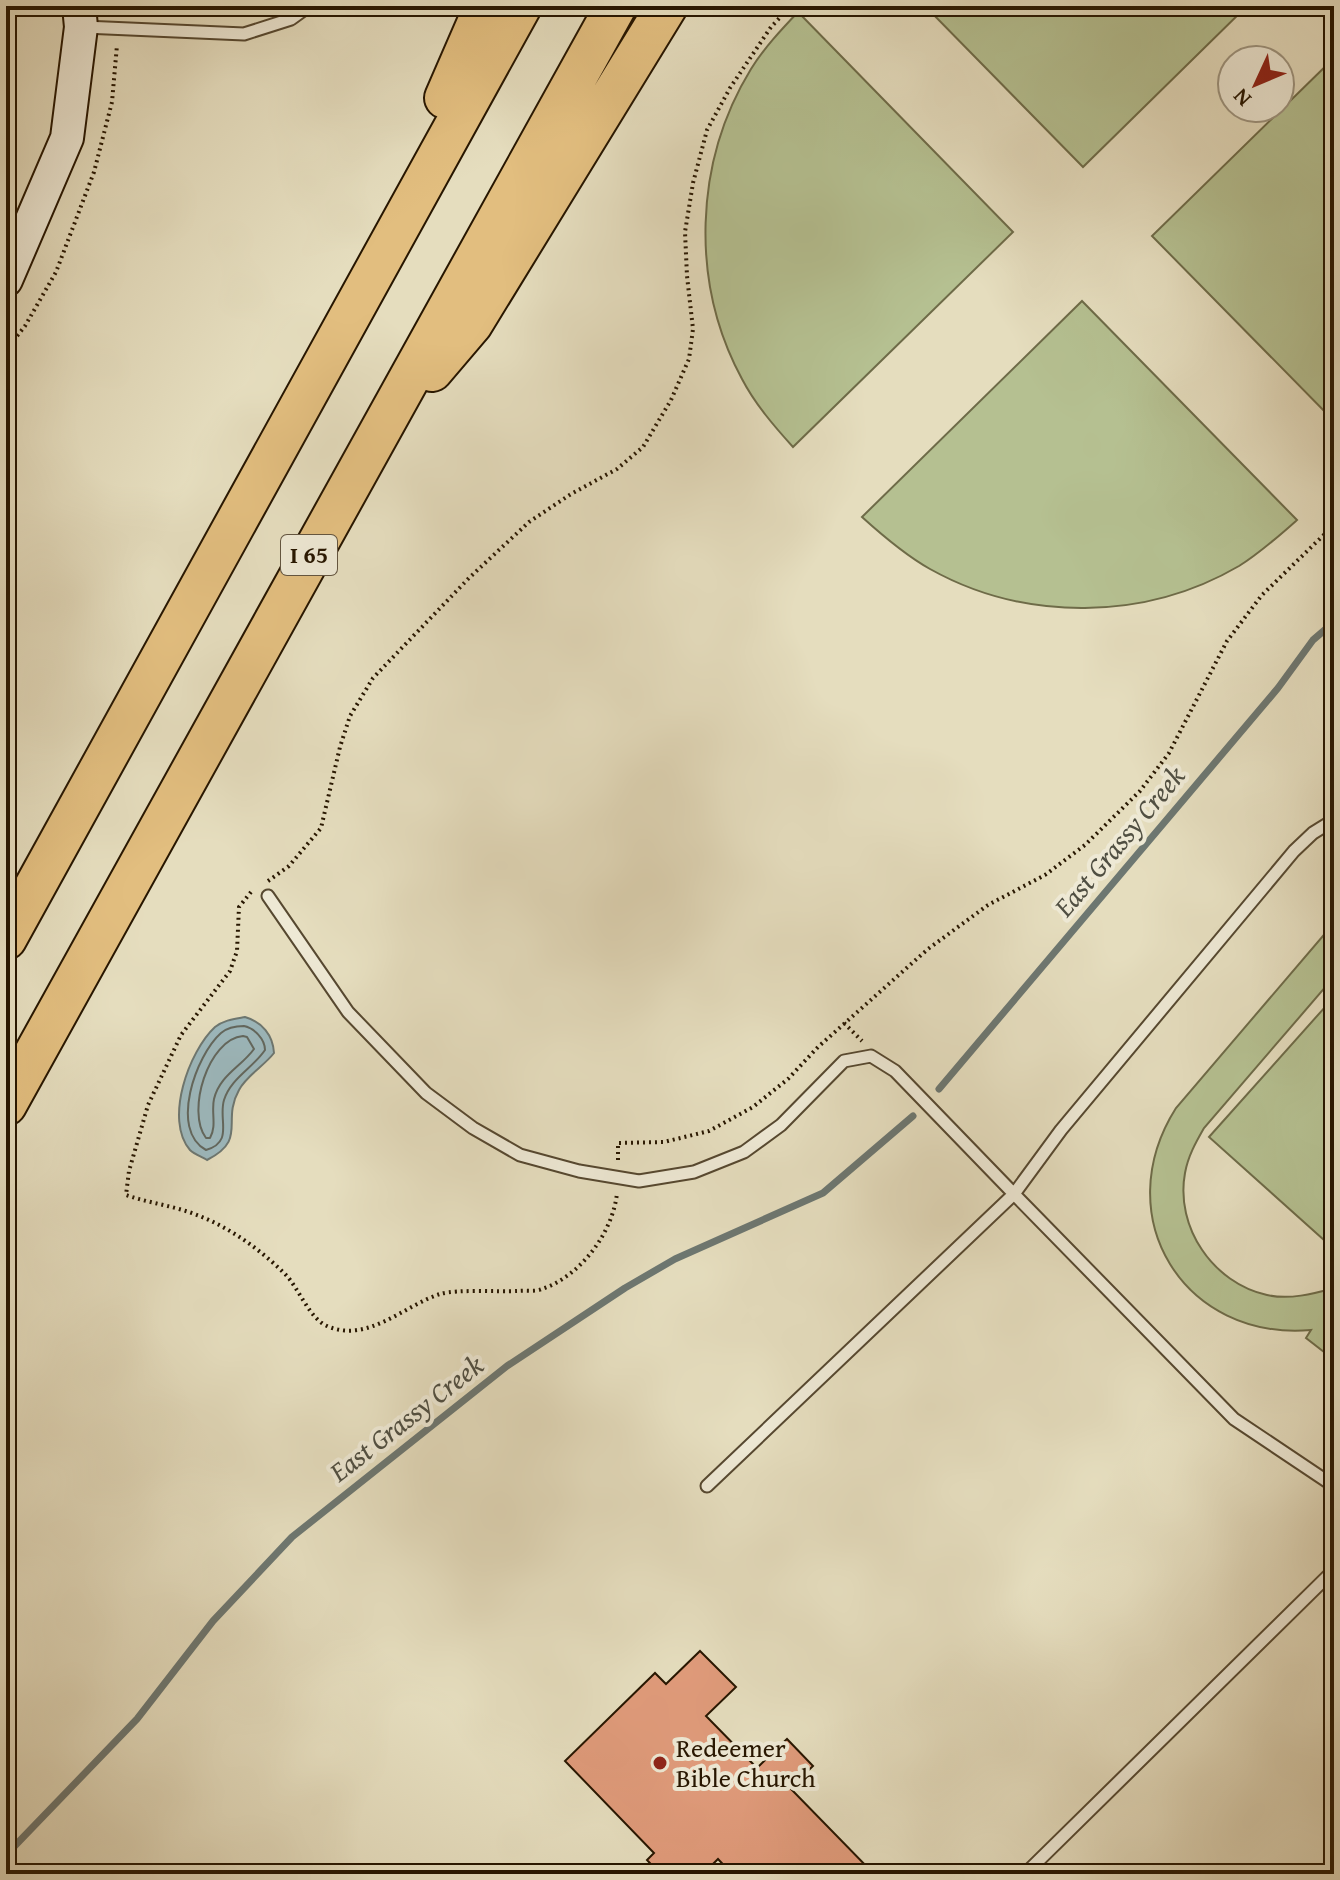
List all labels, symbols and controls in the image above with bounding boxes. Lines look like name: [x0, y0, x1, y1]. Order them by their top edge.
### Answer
north arrow: [1216, 44, 1296, 124]
text: N: [1225, 81, 1258, 114]
road number: I 65: [281, 535, 337, 575]
water label: East Grassy Creek: [1043, 756, 1194, 926]
water label: East Grassy Creek: [319, 1344, 492, 1492]
place label: Redeemer Bible Church: [676, 1728, 816, 1797]
marker: Redeemer Bible Church: [651, 1754, 669, 1772]

